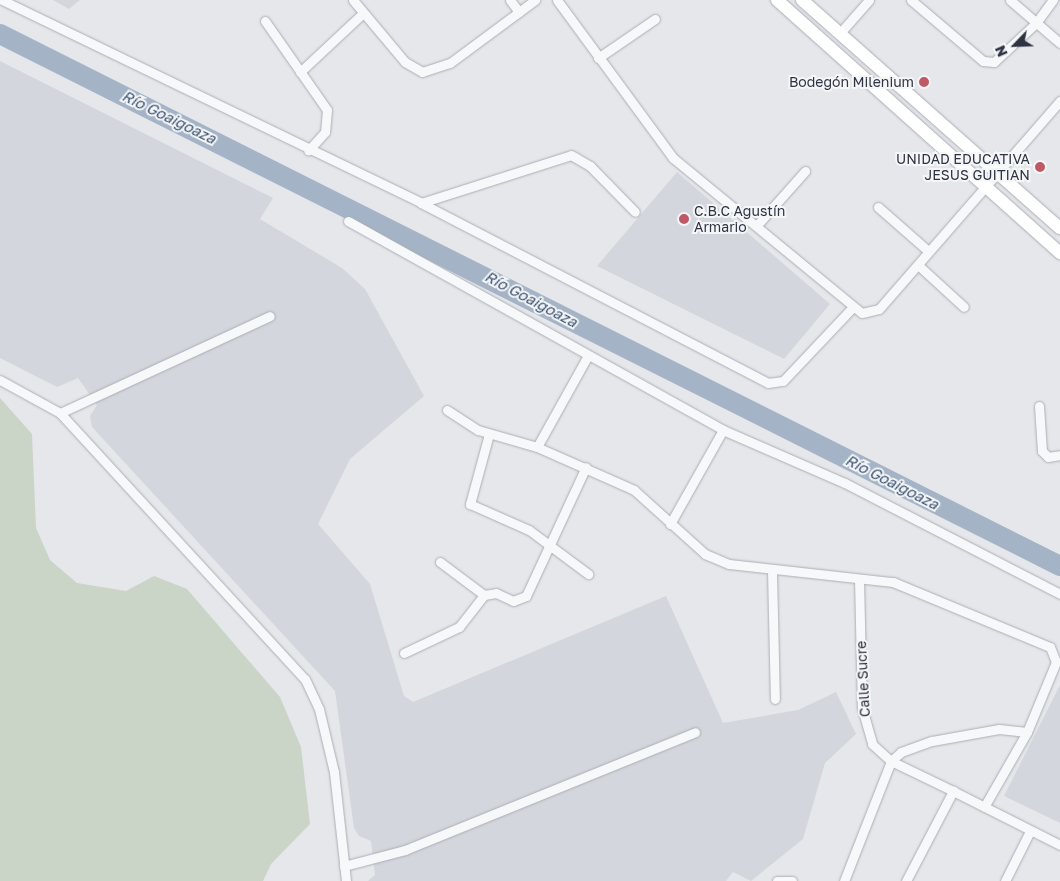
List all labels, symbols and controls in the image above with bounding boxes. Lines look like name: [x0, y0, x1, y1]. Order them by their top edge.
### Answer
north arrow: [990, 20, 1040, 70]
text: N: [991, 43, 1011, 60]
place label: Bodegón Milenium: [789, 74, 914, 90]
marker: Bodegón Milenium: [918, 76, 930, 88]
water label: Río Goaigoaza: [119, 87, 219, 147]
place label: UNIDAD EDUCATIVA JESUS GUITIAN: [896, 151, 1030, 184]
marker: UNIDAD EDUCATIVA JESUS GUITIAN: [1034, 161, 1046, 173]
place label: C.B.C Agustín Armario: [694, 203, 785, 236]
marker: C.B.C Agustín Armario: [678, 213, 690, 225]
water label: Río Goaigoaza: [482, 267, 580, 331]
water label: Río Goaigoaza: [843, 451, 941, 513]
street label: Calle Sucre: [853, 640, 873, 718]

